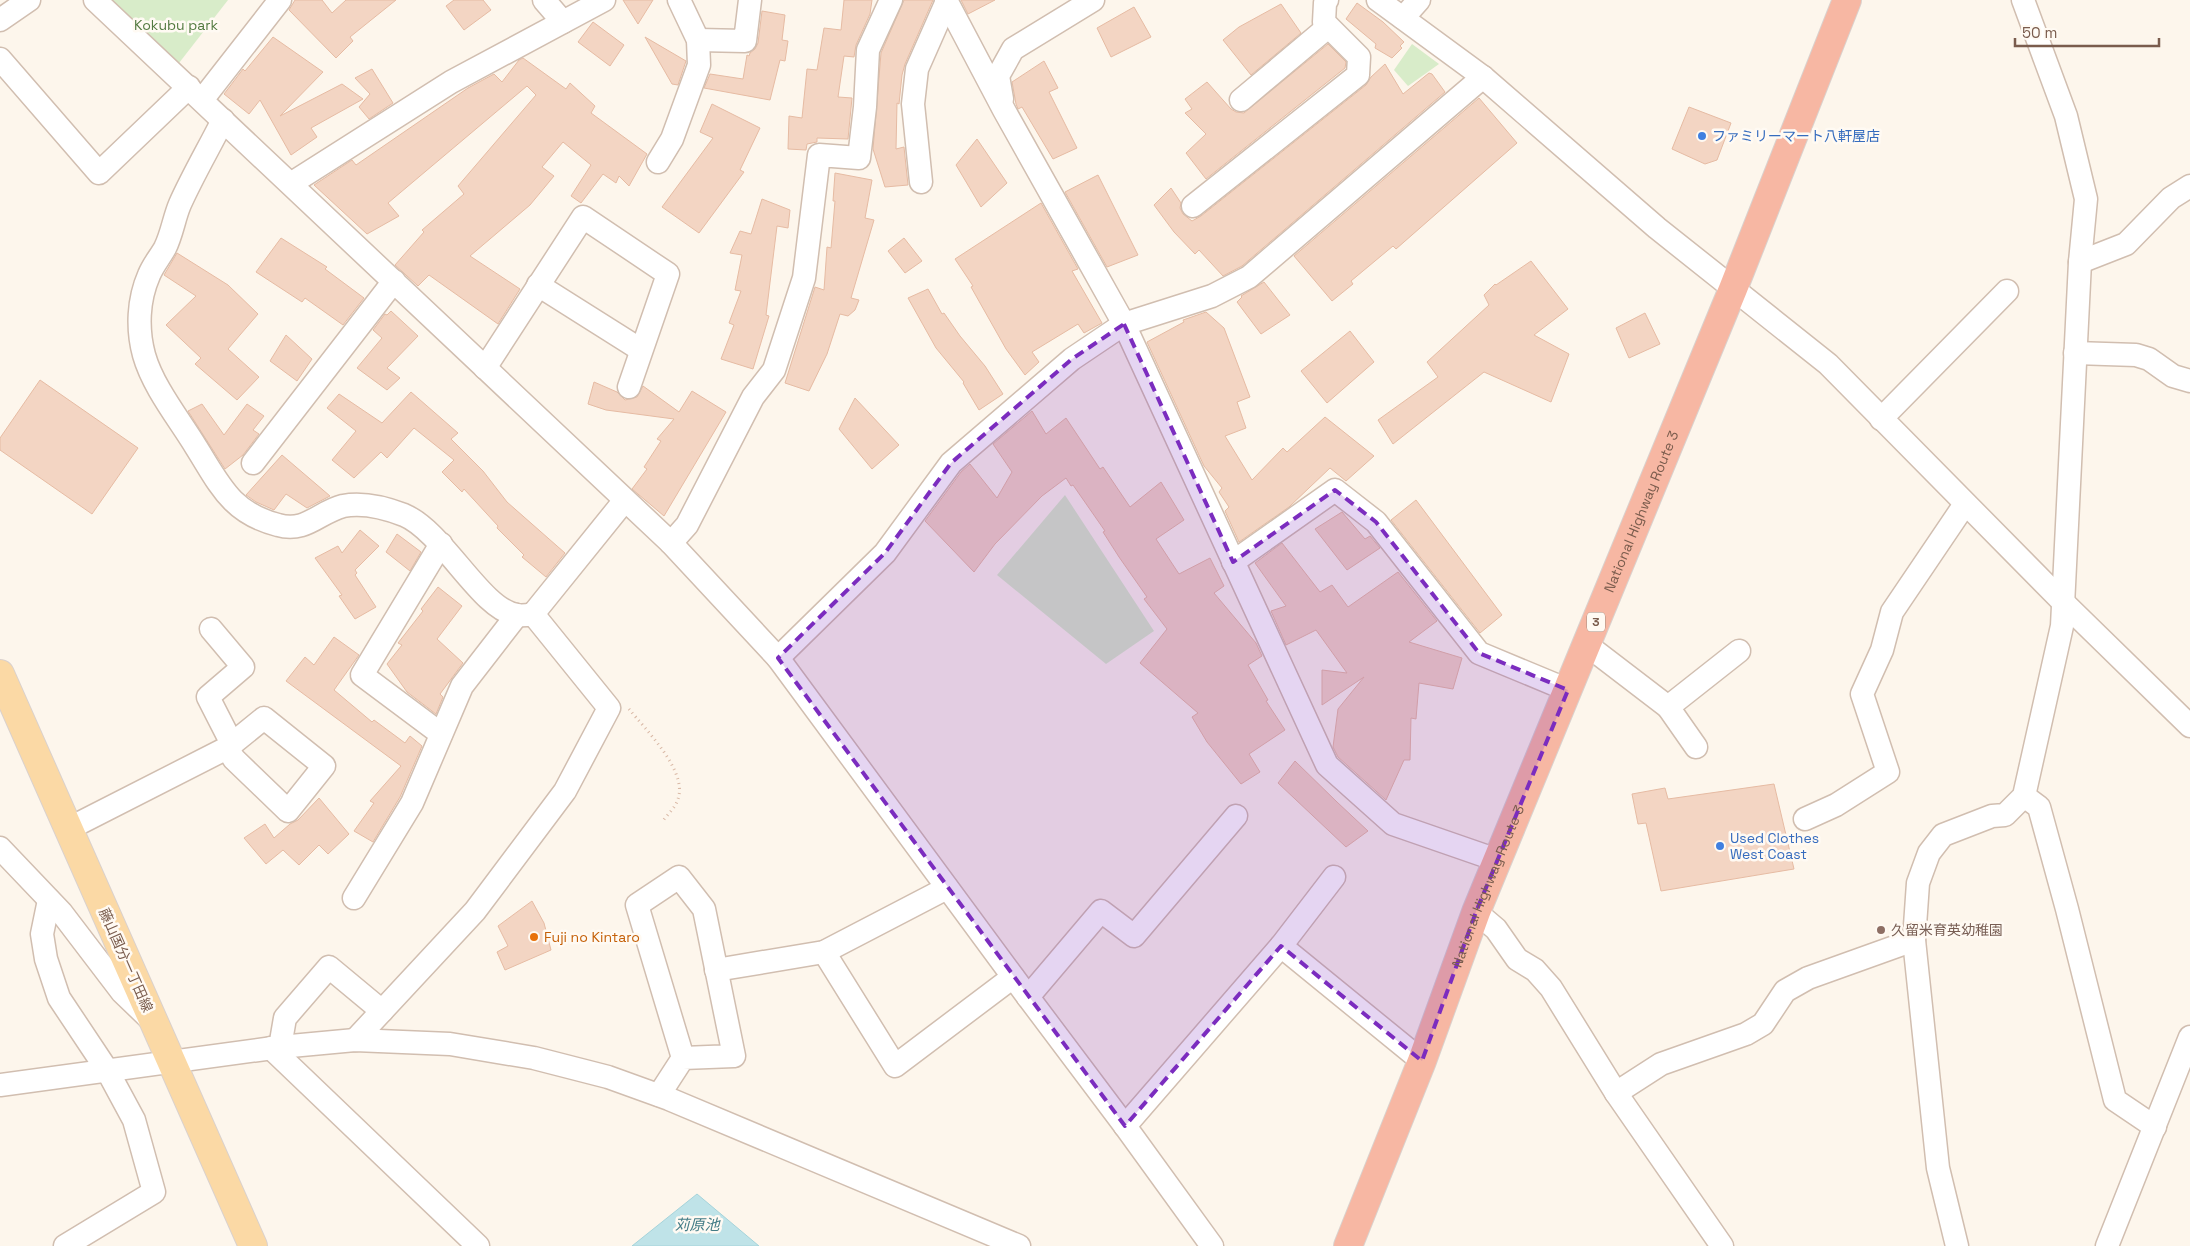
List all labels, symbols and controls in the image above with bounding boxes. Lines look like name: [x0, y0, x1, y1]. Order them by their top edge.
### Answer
scale bar: [2015, 15, 2159, 47]
park label: Kokubu park: [134, 16, 218, 34]
text: 50 m: [2022, 23, 2057, 42]
place label: ファミリーマート八軒屋店: [1712, 127, 1880, 145]
marker: ファミリーマート八軒屋店: [1696, 130, 1708, 142]
street label: National Highway Route 3: [1600, 428, 1683, 595]
road number: 3: [1587, 612, 1605, 632]
street label: National Highway Route 3: [1448, 802, 1528, 970]
place label: Used Clothes West Coast: [1730, 829, 1819, 863]
marker: Used Clothes West Coast: [1714, 840, 1726, 852]
street label: 藤山国分一丁田線: [95, 905, 157, 1015]
place label: 久留米育英幼稚園: [1891, 921, 2003, 939]
marker: 久留米育英幼稚園: [1875, 924, 1887, 936]
place label: Fuji no Kintaro: [544, 928, 640, 946]
marker: Fuji no Kintaro: [528, 931, 540, 943]
water label: 苅原池: [674, 1215, 721, 1234]

